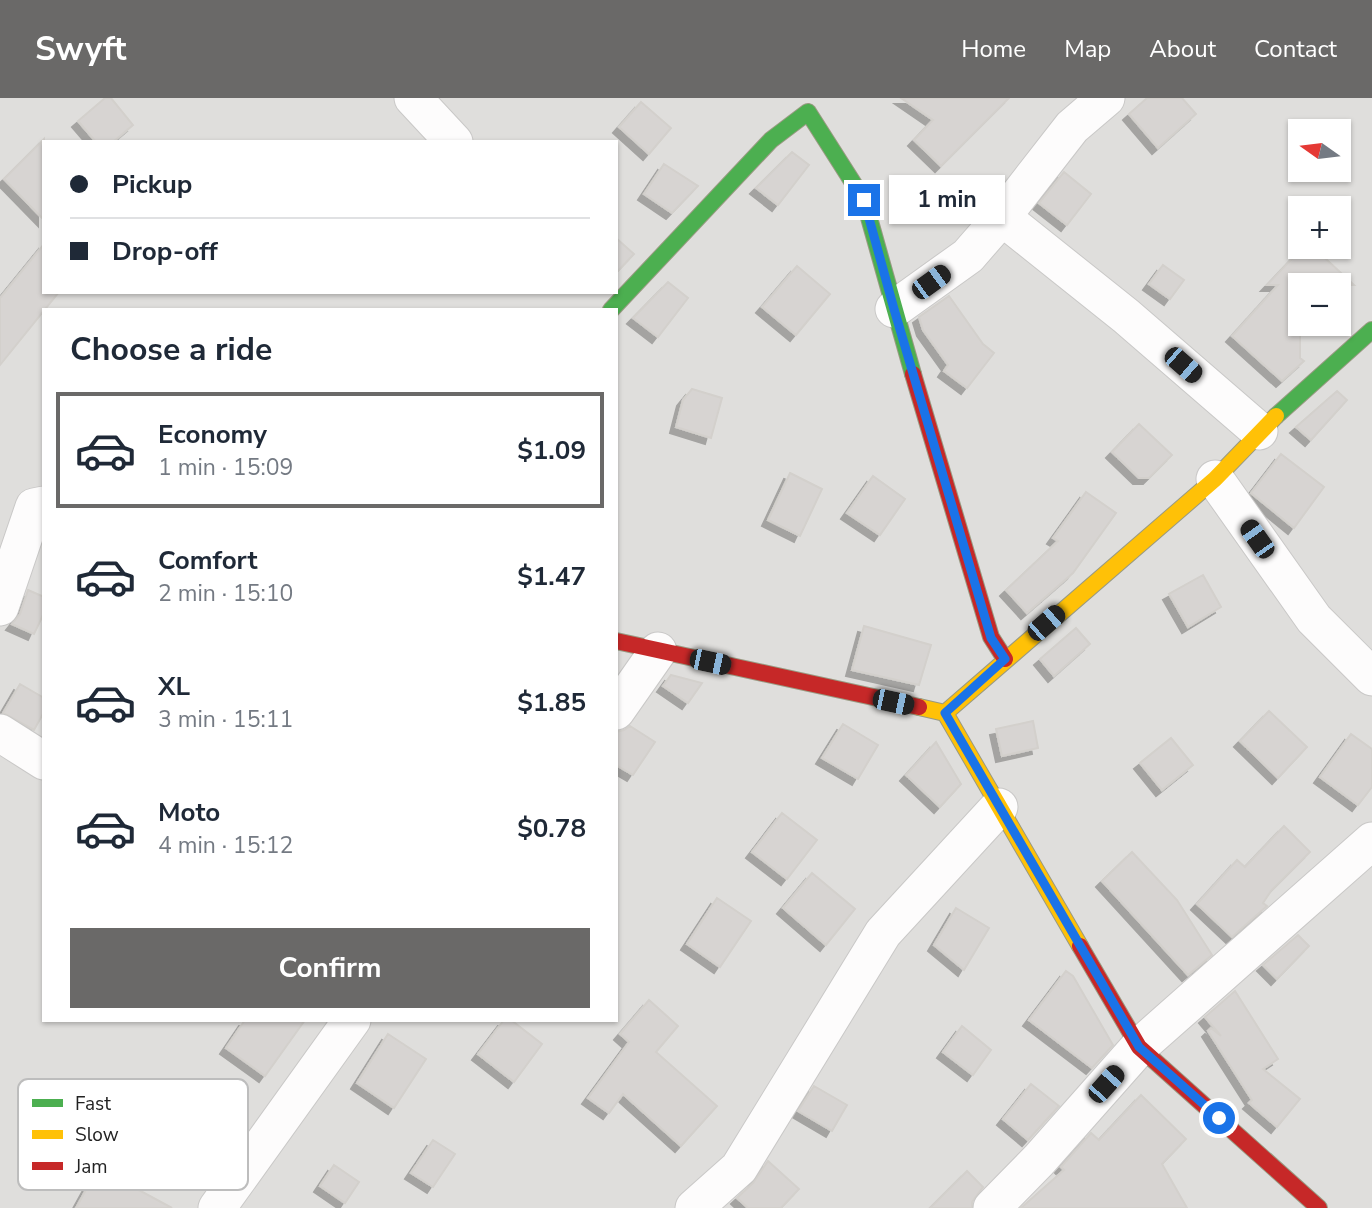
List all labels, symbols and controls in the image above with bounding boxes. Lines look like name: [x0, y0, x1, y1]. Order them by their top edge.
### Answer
text: Swyft: [35, 27, 126, 72]
text: Home: [961, 33, 1026, 65]
text: Map: [1064, 33, 1111, 65]
text: About: [1149, 33, 1216, 65]
text: Contact: [1254, 33, 1337, 65]
north arrow: [1288, 119, 1351, 182]
map controls: [1288, 119, 1351, 336]
text: Pickup: [112, 167, 192, 202]
callout: 1 min: [888, 176, 1004, 224]
route end: [848, 184, 880, 216]
text: 1 min: [917, 184, 977, 215]
button: +: [1288, 196, 1351, 259]
text: Drop-off: [112, 234, 218, 269]
car: [908, 261, 955, 303]
button: −: [1288, 273, 1351, 336]
text: Choose a ride: [70, 328, 272, 371]
car: [1161, 343, 1206, 387]
text: Economy: [158, 417, 267, 452]
icon: car: [74, 419, 137, 482]
text: $1.09: [517, 433, 586, 468]
text: 1 min · 15:09: [158, 452, 293, 483]
car: [1237, 516, 1278, 562]
text: Comfort: [158, 543, 258, 578]
icon: car: [74, 545, 137, 608]
text: $1.47: [517, 559, 586, 594]
text: 2 min · 15:10: [158, 578, 293, 609]
car: [1024, 601, 1069, 645]
car: [688, 647, 733, 677]
text: XL: [158, 669, 190, 704]
icon: car: [74, 671, 137, 734]
text: $1.85: [517, 685, 586, 720]
car: [871, 687, 916, 717]
text: 3 min · 15:11: [158, 704, 293, 735]
text: Moto: [158, 795, 220, 830]
icon: car: [74, 797, 137, 860]
text: $0.78: [517, 811, 586, 846]
text: 4 min · 15:12: [158, 830, 293, 861]
button: Confirm: [70, 928, 590, 1008]
car: [1085, 1061, 1128, 1107]
legend: [18, 1079, 248, 1190]
text: Fast: [75, 1091, 111, 1117]
route start: [1203, 1102, 1235, 1134]
text: Slow: [75, 1122, 119, 1148]
text: Jam: [74, 1154, 108, 1180]

